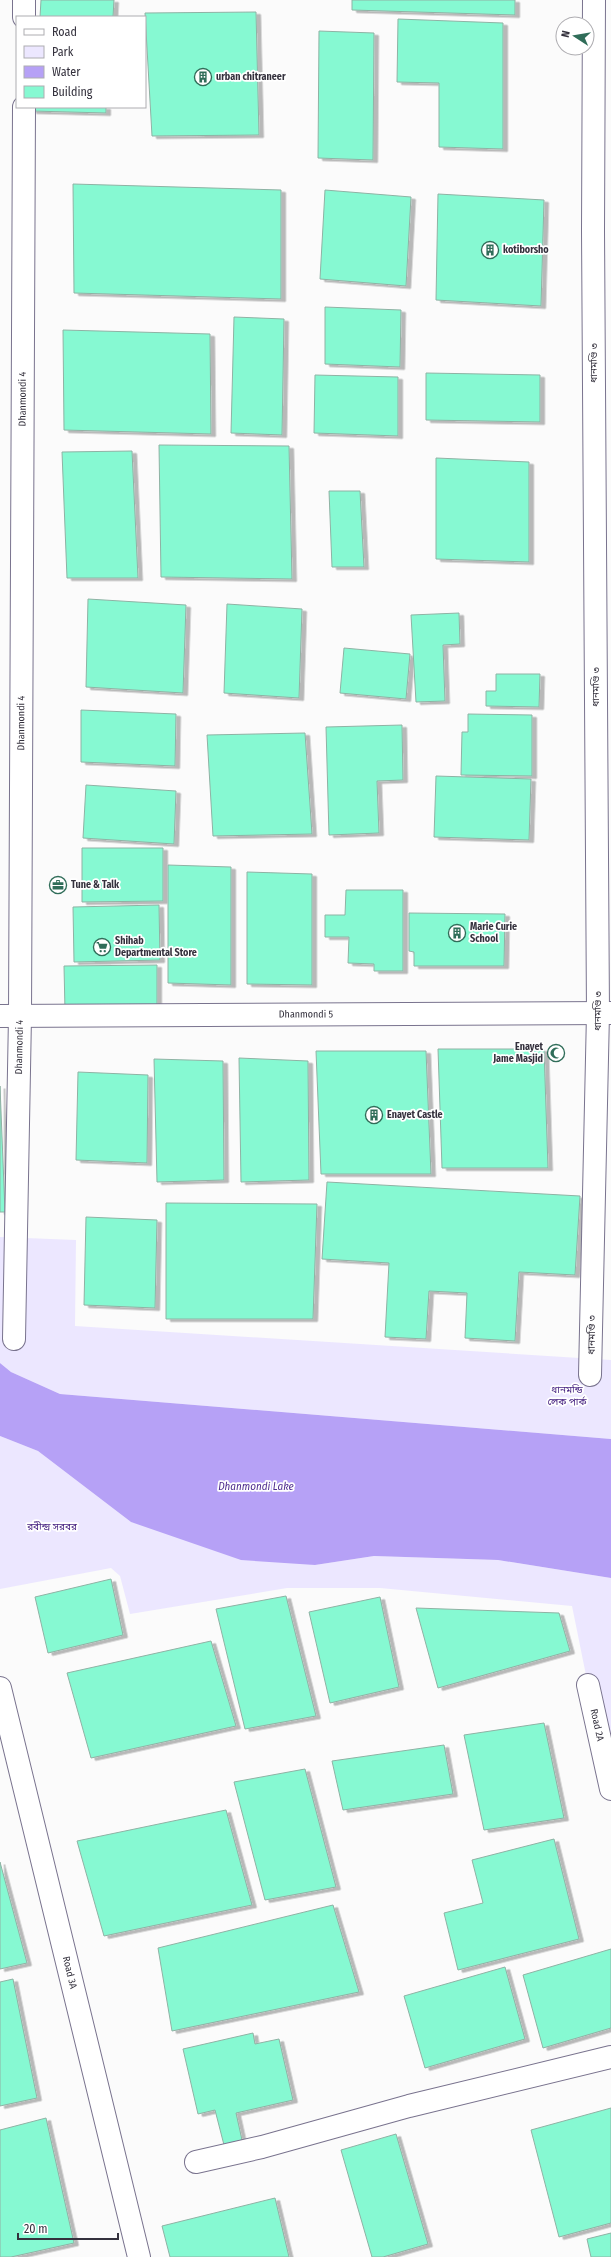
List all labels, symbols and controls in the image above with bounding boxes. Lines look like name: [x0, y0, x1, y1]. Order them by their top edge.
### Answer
legend: [16, 16, 146, 108]
north arrow: [555, 16, 595, 56]
text: Road: [52, 25, 77, 39]
text: N: [559, 29, 573, 39]
text: Park: [52, 45, 74, 59]
text: Water: [52, 65, 81, 79]
building icon: urban chitraneer: [193, 67, 213, 87]
place label: urban chitraneer: [216, 71, 286, 83]
text: Building: [52, 85, 93, 99]
building icon: kotiborsho: [480, 240, 500, 260]
place label: kotiborsho: [503, 244, 549, 256]
street label: ধানমণ্ডি ৩: [588, 343, 600, 383]
street label: Dhanmondi 4: [17, 372, 29, 426]
street label: ধানমণ্ডি ৩: [590, 667, 602, 707]
street label: Dhanmondi 4: [15, 696, 27, 750]
office icon: Tune & Talk: [48, 875, 68, 895]
place label: Tune & Talk: [71, 879, 120, 891]
place label: Marie Curie School: [470, 921, 517, 945]
building icon: Marie Curie School: [447, 923, 467, 943]
place label: Shihab Departmental Store: [115, 935, 197, 959]
supermarket icon: Shihab Departmental Store: [92, 937, 112, 957]
street label: ধানমণ্ডি ৩: [592, 991, 604, 1031]
street label: Dhanmondi 5: [279, 1008, 334, 1021]
street label: Dhanmondi 4: [13, 1019, 26, 1074]
place label: Enayet Jame Masjid: [492, 1041, 543, 1065]
mosque icon: Enayet Jame Masjid: [546, 1043, 566, 1063]
building icon: Enayet Castle: [364, 1105, 384, 1125]
place label: Enayet Castle: [387, 1109, 443, 1121]
street label: ধানমণ্ডি ৩: [586, 1315, 598, 1355]
park label: ধানমন্ডি লেক পার্ক: [547, 1384, 588, 1408]
water label: Dhanmondi Lake: [218, 1480, 294, 1493]
park label: রবীন্দ্র সরবর: [26, 1521, 78, 1533]
street label: Road 2A: [587, 1708, 606, 1743]
street label: Road 3A: [60, 1955, 79, 1991]
scale bar: [18, 2215, 118, 2241]
text: 20 m: [24, 2222, 48, 2236]

